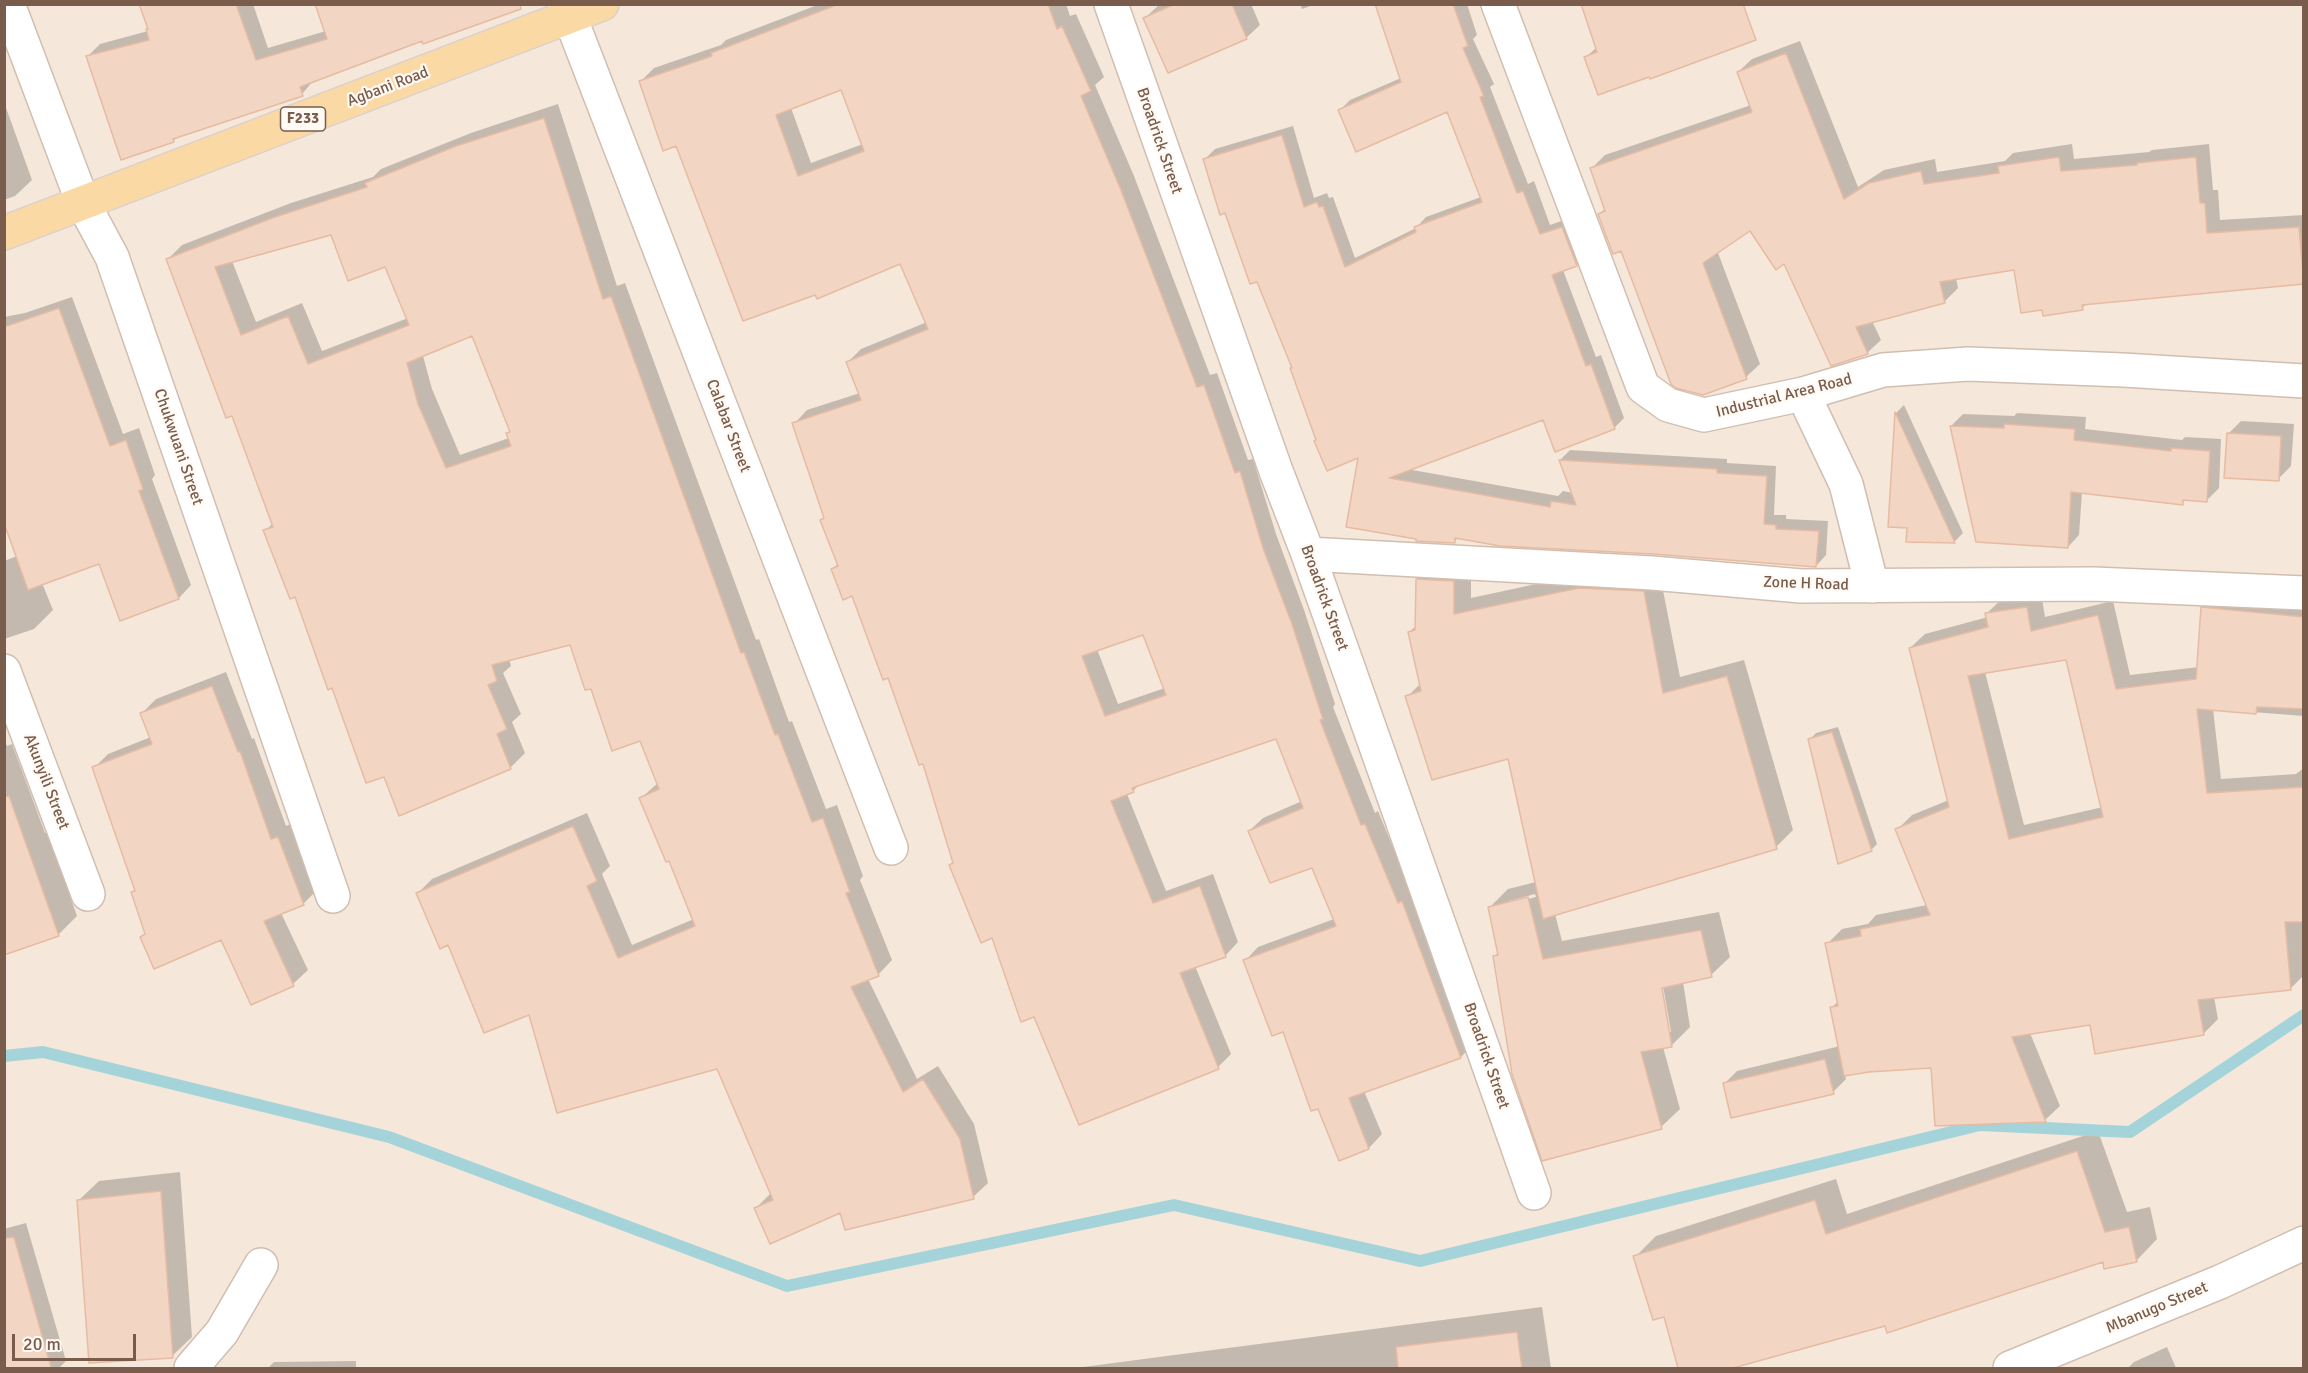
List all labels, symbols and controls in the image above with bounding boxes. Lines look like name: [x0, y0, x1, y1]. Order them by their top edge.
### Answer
street label: Agbani Road: [345, 63, 431, 111]
street label: Broadrick Street: [1132, 85, 1186, 197]
road number: F233: [280, 107, 326, 131]
street label: Industrial Area Road: [1714, 370, 1854, 422]
street label: Calabar Street: [701, 377, 755, 475]
street label: Chukwuani Street: [149, 386, 207, 508]
street label: Broadrick Street: [1296, 542, 1352, 654]
street label: Zone H Road: [1763, 573, 1849, 595]
street label: Akunyili Street: [19, 731, 73, 833]
street label: Broadrick Street: [1459, 1000, 1513, 1112]
street label: Mbanugo Street: [2103, 1278, 2211, 1338]
scale bar: [15, 1322, 140, 1360]
text: 20 m: [23, 1333, 61, 1355]

